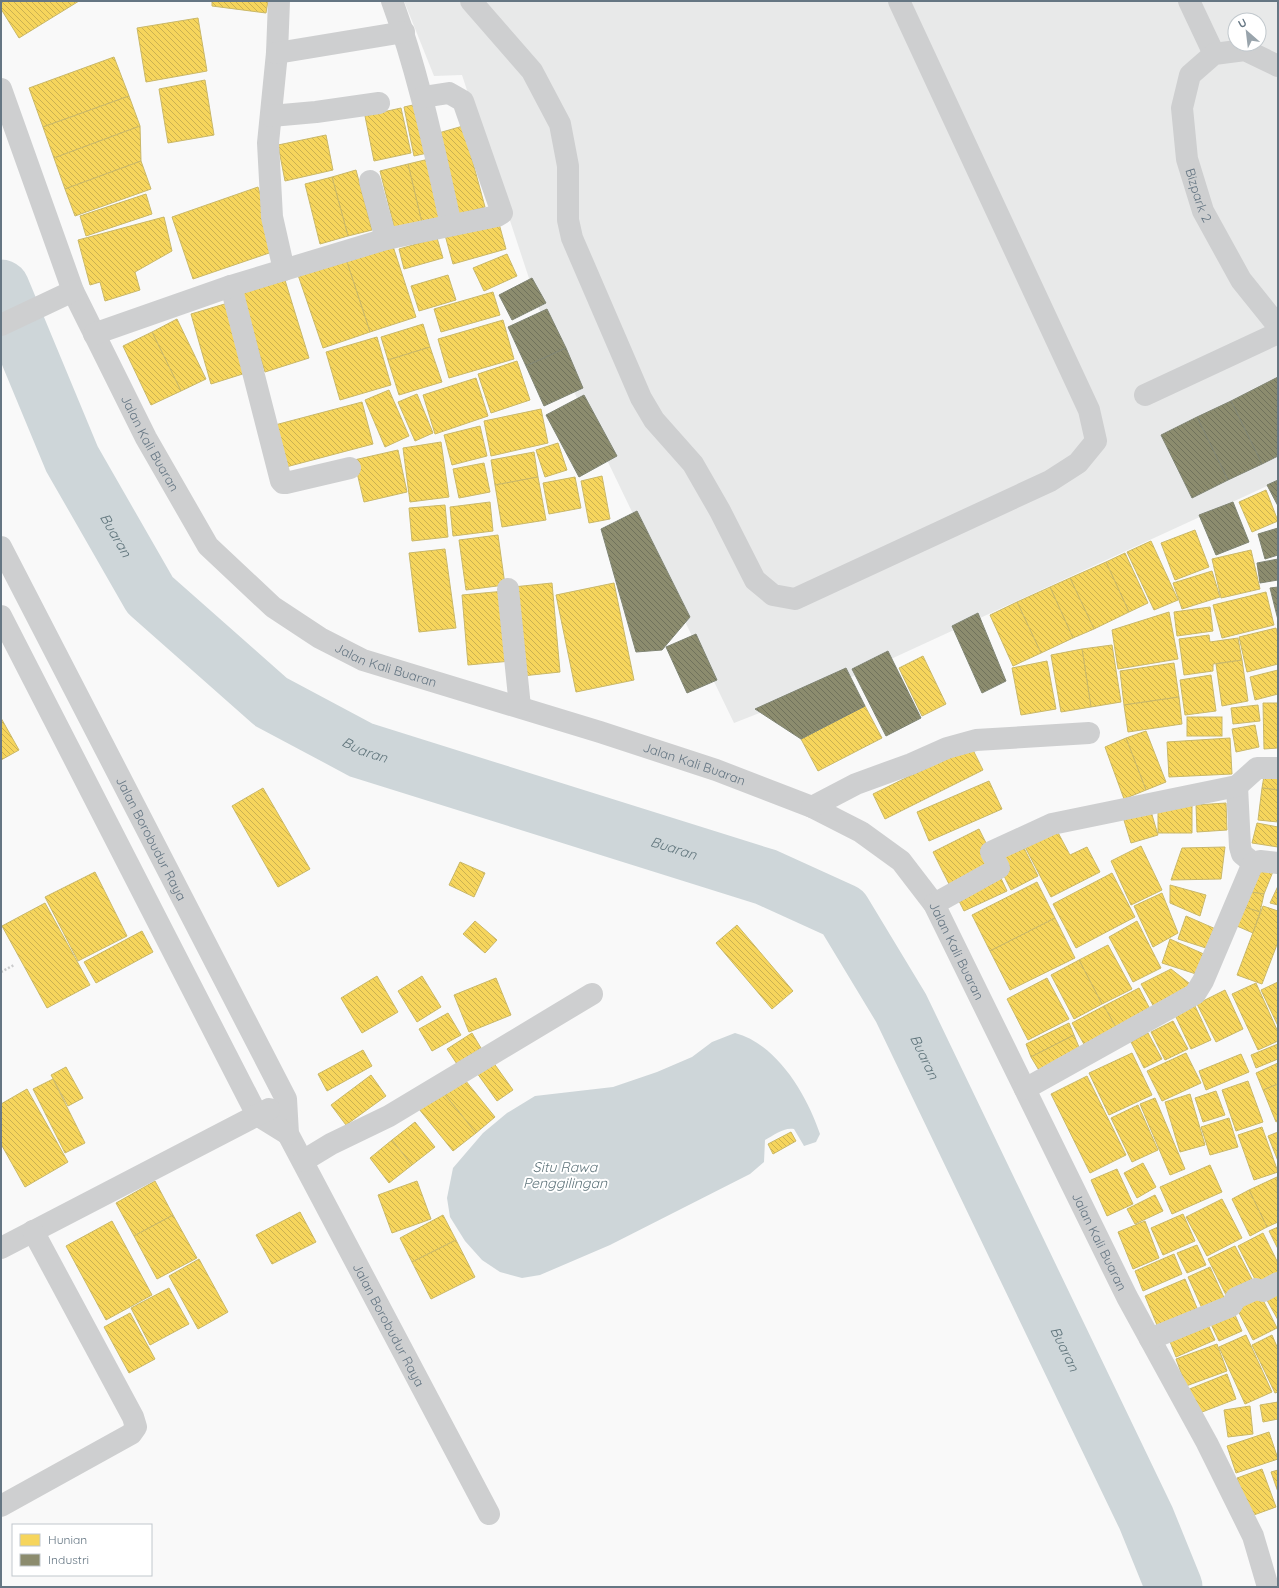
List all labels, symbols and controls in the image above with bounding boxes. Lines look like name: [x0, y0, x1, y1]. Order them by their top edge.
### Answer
north arrow: [1227, 12, 1267, 52]
text: U: [1236, 15, 1249, 31]
street label: Bizpark 2: [1182, 166, 1216, 225]
street label: Jalan Kali Buaran: [118, 392, 183, 494]
water label: Buaran: [96, 510, 136, 561]
street label: Jalan Kali Buaran: [332, 639, 439, 690]
water label: Buaran: [339, 733, 391, 767]
street label: Jalan Kali Buaran: [641, 739, 748, 789]
street label: Jalan Borobudur Raya: [113, 774, 190, 903]
water label: Buaran: [648, 832, 700, 864]
street label: Jalan Kali Buaran: [926, 899, 988, 1002]
water label: Buaran: [906, 1032, 943, 1083]
water label: Situ Rawa Penggilingan: [523, 1158, 608, 1192]
street label: Jalan Kali Buaran: [1069, 1190, 1131, 1293]
street label: Jalan Borobudur Raya: [350, 1260, 428, 1389]
water label: Buaran: [1046, 1324, 1084, 1375]
legend: [12, 1524, 152, 1576]
text: Hunian: [48, 1532, 87, 1547]
text: Industri: [48, 1552, 89, 1567]

